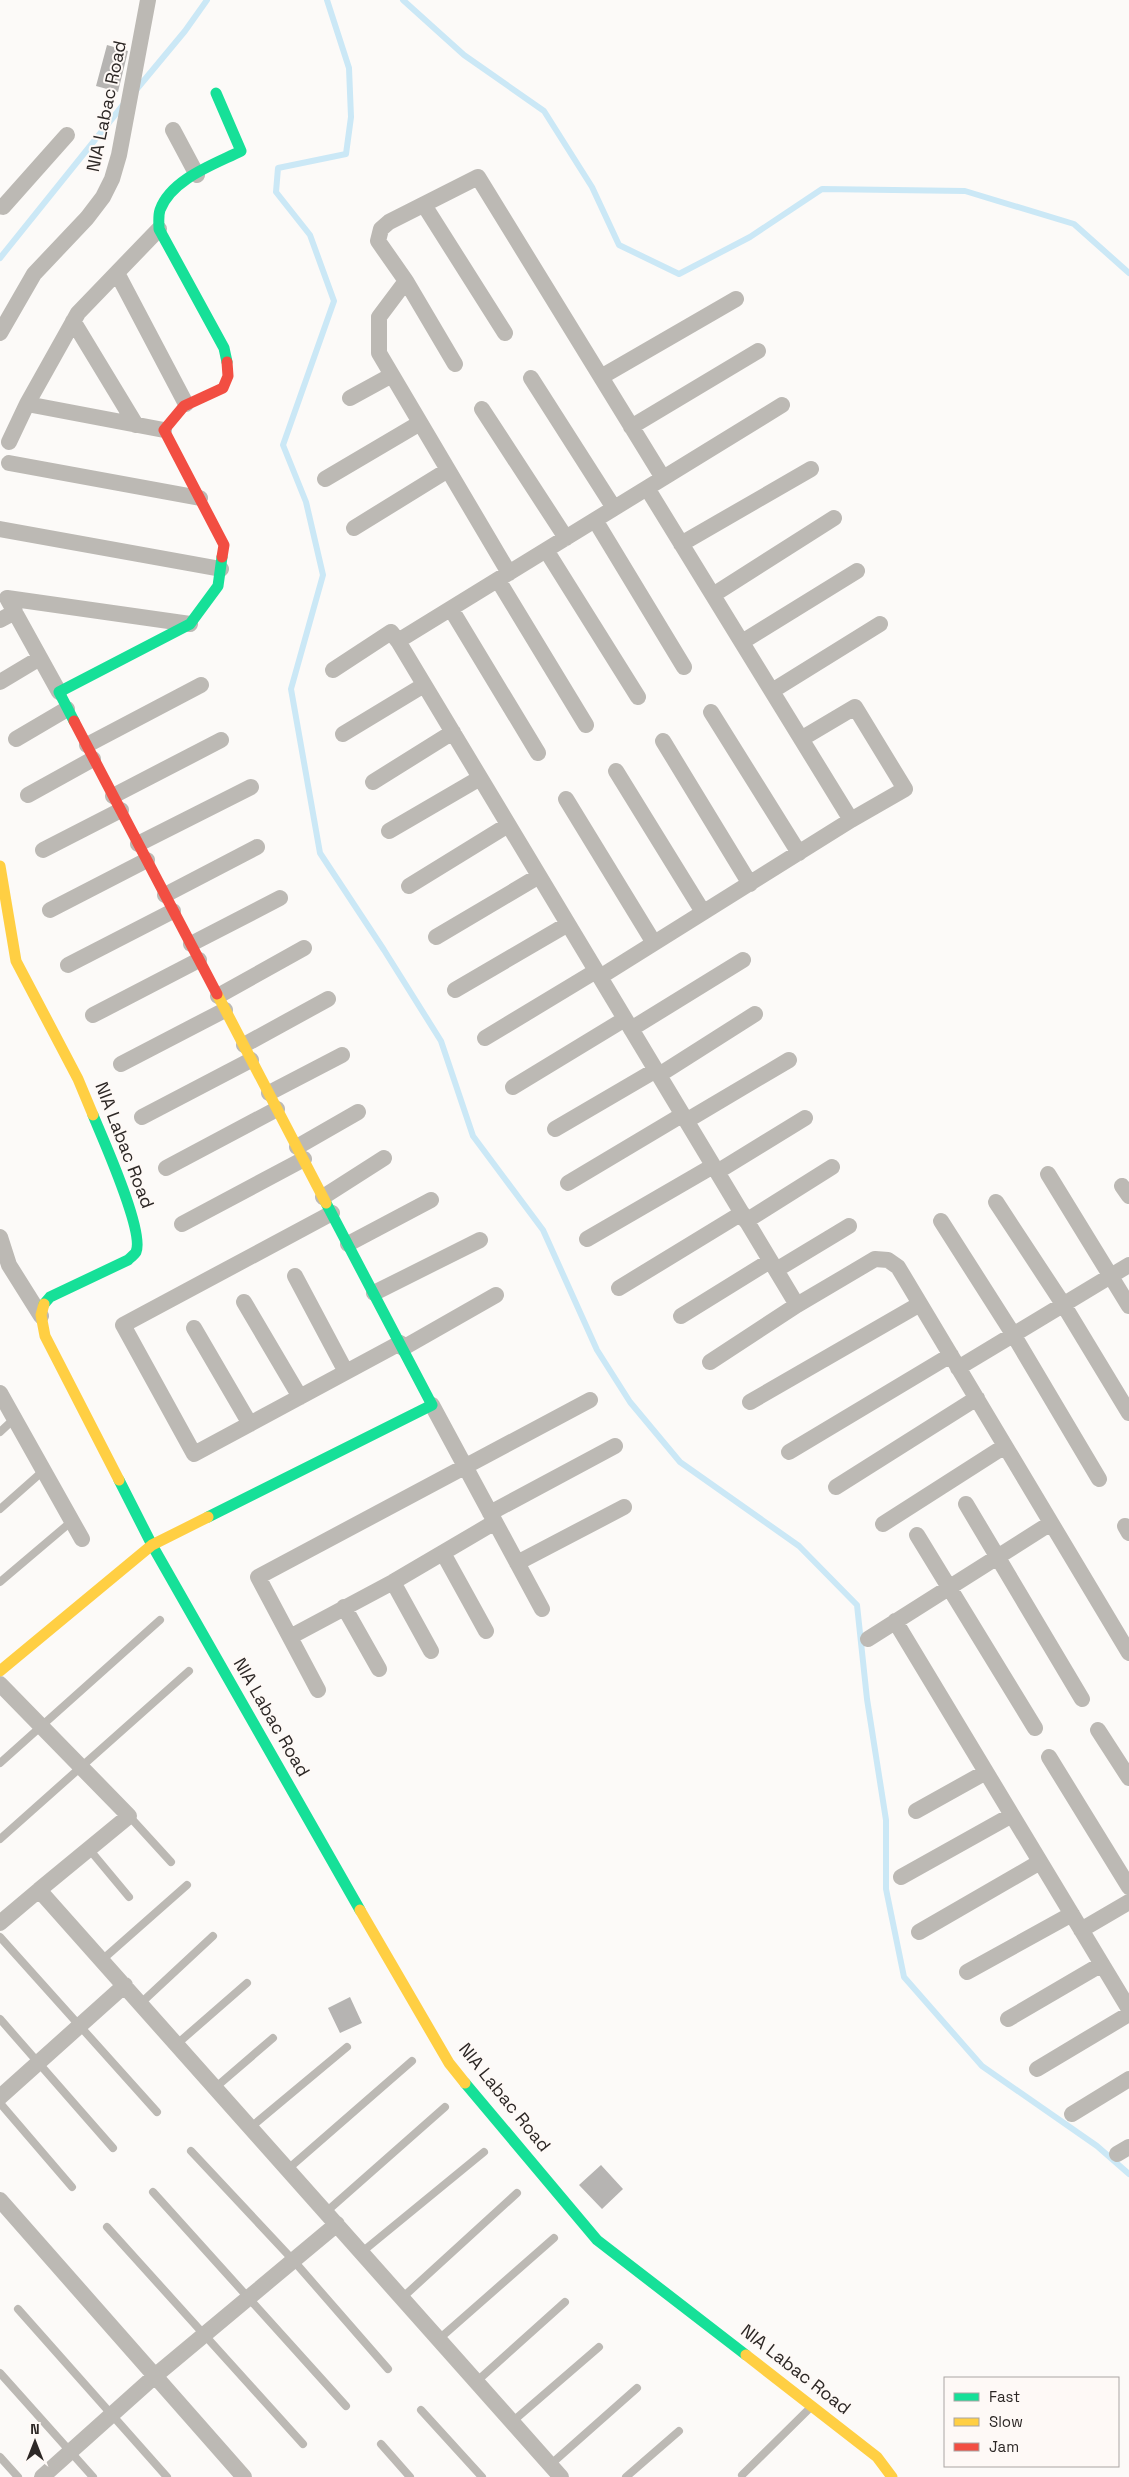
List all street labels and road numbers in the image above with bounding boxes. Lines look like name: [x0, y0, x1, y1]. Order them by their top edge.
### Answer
street label: NIA Labac Road: [81, 38, 131, 174]
street label: NIA Labac Road: [90, 1079, 160, 1211]
street label: NIA Labac Road: [229, 1653, 315, 1781]
street label: NIA Labac Road: [454, 2038, 556, 2156]
street label: NIA Labac Road: [736, 2319, 856, 2419]

